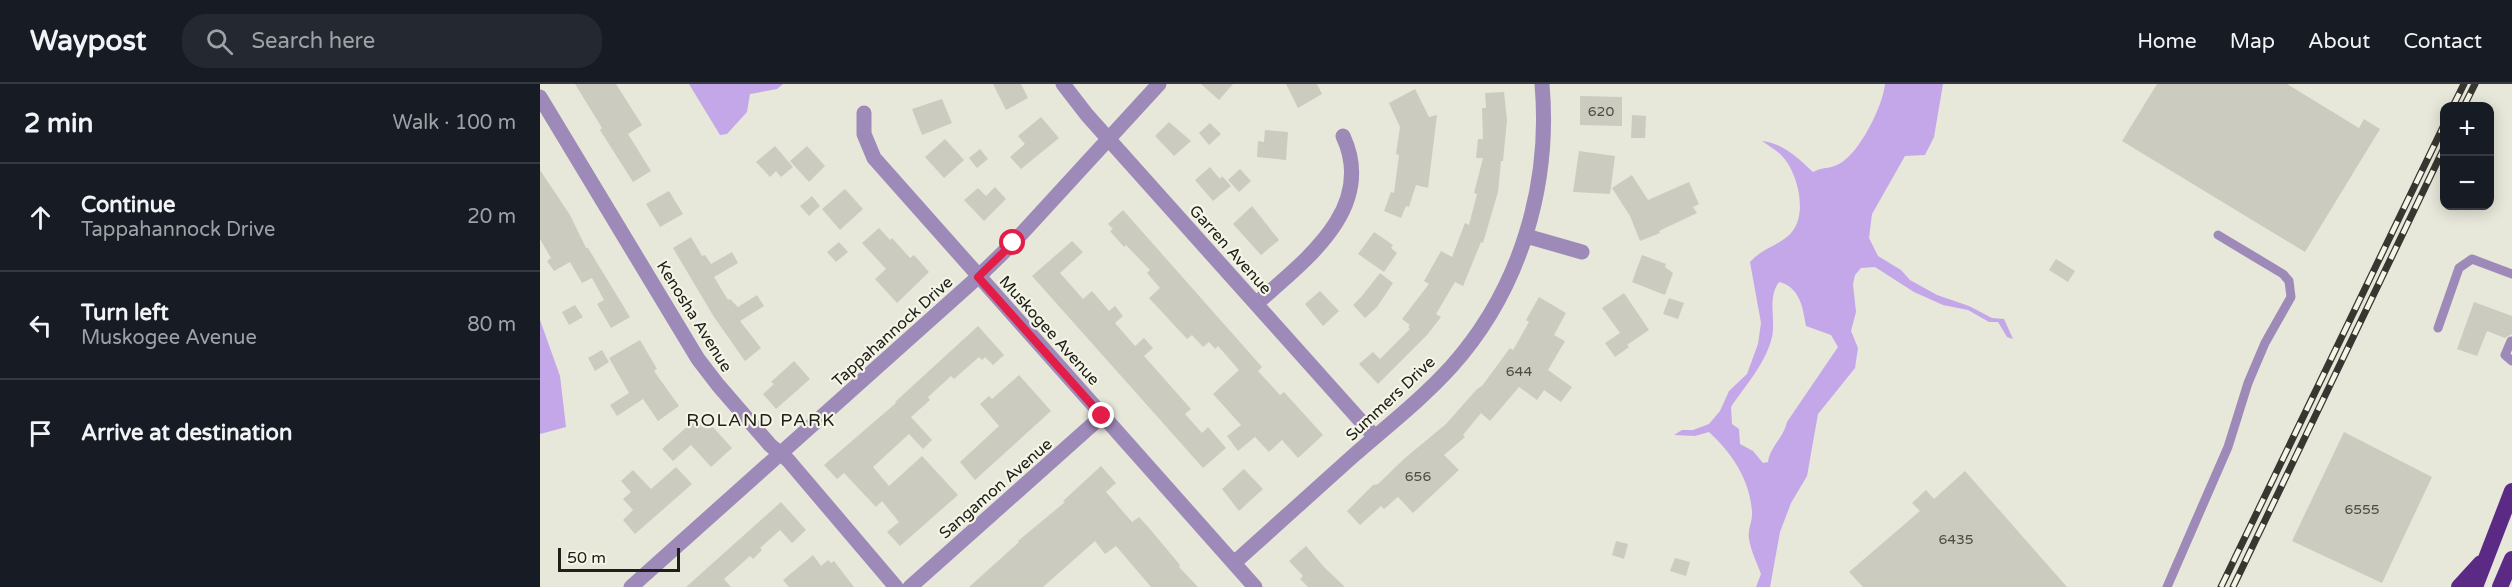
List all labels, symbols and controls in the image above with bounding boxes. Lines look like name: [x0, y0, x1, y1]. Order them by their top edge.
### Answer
search box: [182, 14, 602, 68]
text: Waypost: [30, 24, 146, 58]
icon: search: [203, 25, 236, 58]
text: Search here: [251, 28, 375, 54]
text: Home: [2137, 29, 2197, 54]
text: Map: [2230, 29, 2275, 54]
text: About: [2308, 29, 2370, 54]
text: Contact: [2403, 29, 2482, 54]
map controls: [2440, 102, 2494, 210]
button: +: [2440, 102, 2494, 156]
house number: 620: [1588, 103, 1614, 120]
text: 2 min: [24, 108, 93, 139]
text: Walk · 100 m: [393, 111, 516, 135]
button: −: [2440, 156, 2494, 210]
text: Continue: [81, 192, 176, 218]
icon: ahead: [24, 201, 57, 234]
street label: Garren Avenue: [1185, 201, 1276, 298]
text: 20 m: [467, 205, 516, 229]
text: Tappahannock Drive: [81, 218, 275, 242]
route start: [999, 229, 1025, 255]
street label: Kenosha Avenue: [652, 257, 736, 376]
street label: Tappahannock Drive: [828, 272, 957, 391]
street label: Muskogee Avenue: [995, 272, 1104, 390]
text: Turn left: [81, 300, 169, 326]
icon: left: [24, 309, 57, 342]
text: 80 m: [467, 313, 516, 337]
text: Muskogee Avenue: [81, 326, 257, 350]
street label: Summers Drive: [1342, 352, 1440, 445]
house number: 644: [1506, 363, 1532, 380]
route end: [1088, 402, 1114, 428]
district label: ROLAND PARK: [686, 409, 836, 431]
icon: arrive: [24, 417, 57, 450]
text: Arrive at destination: [81, 420, 292, 446]
street label: Sangamon Avenue: [935, 434, 1056, 543]
house number: 656: [1405, 468, 1431, 485]
house number: 6555: [2344, 501, 2380, 518]
house number: 6435: [1938, 531, 1974, 548]
scale bar: [558, 545, 680, 572]
text: 50 m: [567, 548, 606, 568]

